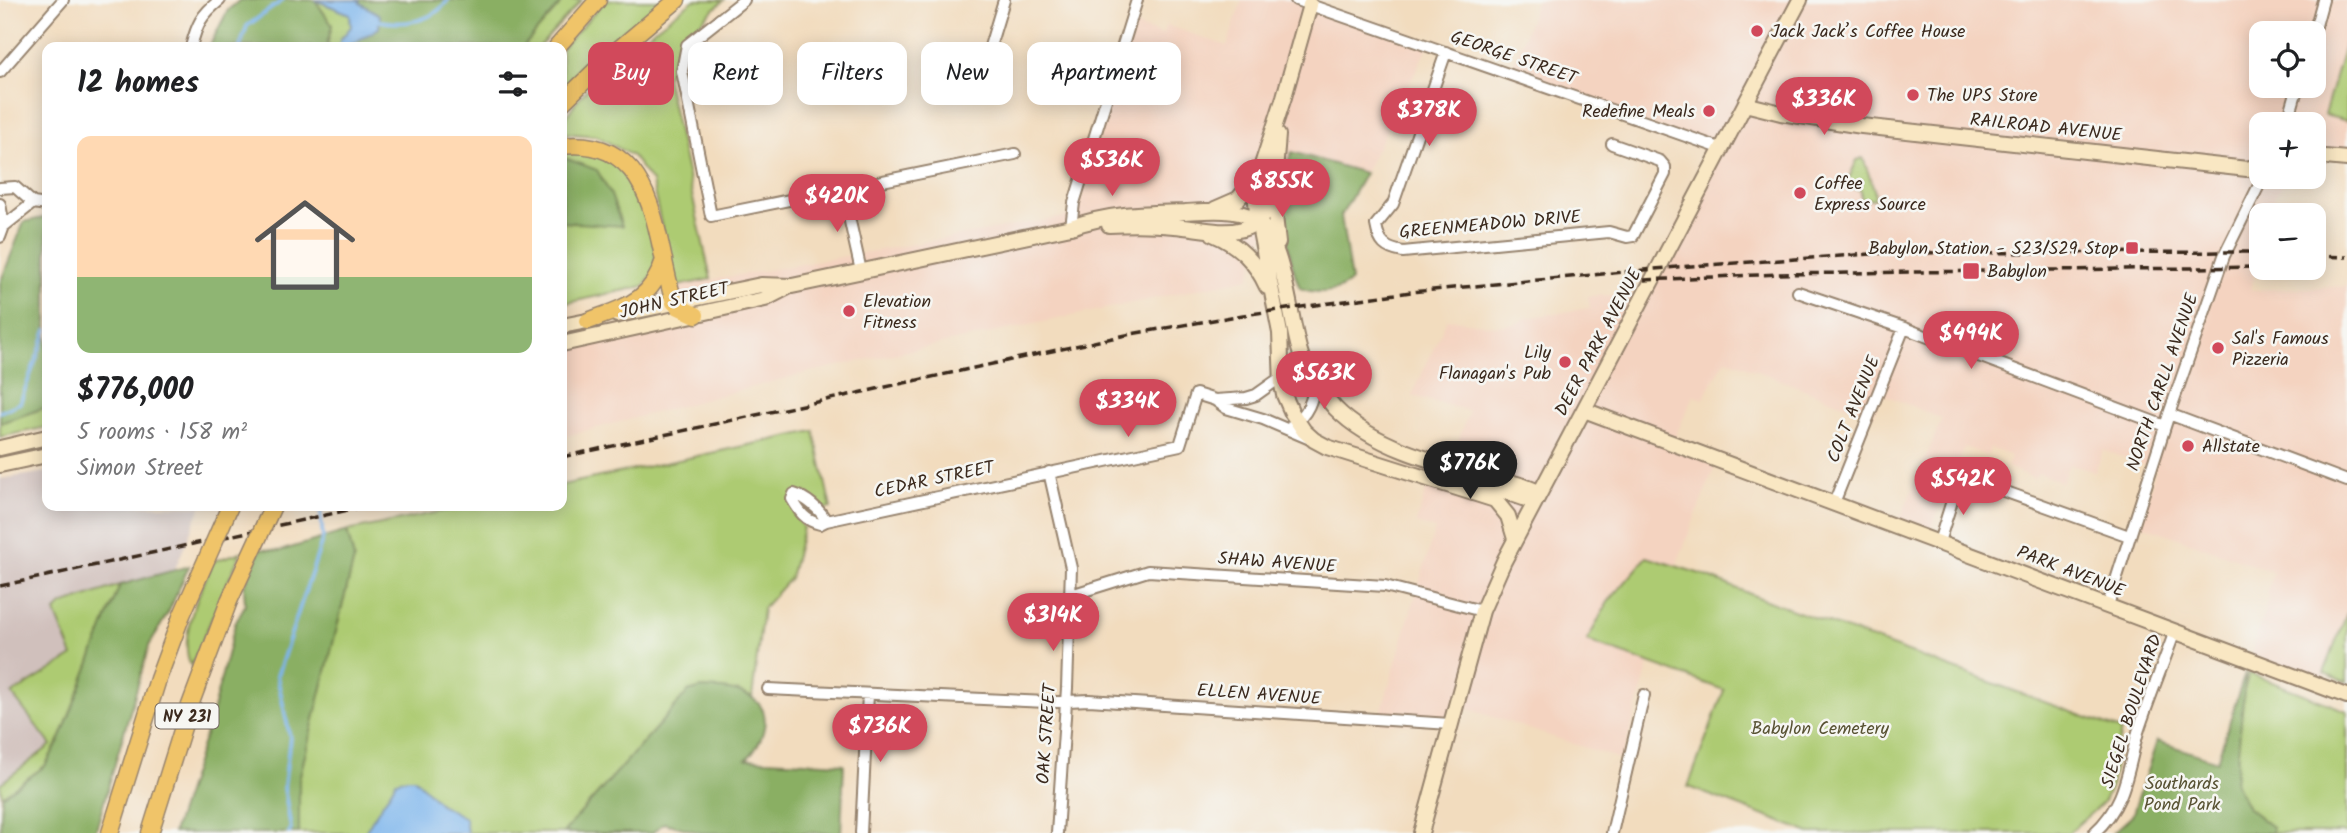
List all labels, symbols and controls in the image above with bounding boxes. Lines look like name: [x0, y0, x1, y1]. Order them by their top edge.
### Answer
place label: Jack Jack’s Coffee House: [1771, 18, 1965, 47]
map controls: [2249, 21, 2326, 280]
button: locate: [2249, 21, 2326, 98]
street label: GEORGE STREET: [1446, 23, 1582, 94]
marker: Jack Jack’s Coffee House: [1749, 23, 1765, 39]
chip: Buy: [588, 42, 674, 105]
chip: Rent: [688, 42, 783, 105]
chip: Filters: [797, 42, 907, 105]
chip: New: [921, 42, 1013, 105]
chip: Apartment: [1027, 42, 1181, 105]
text: 12 homes: [77, 60, 199, 108]
icon: filters: [494, 65, 532, 103]
pin: $336K: [1775, 78, 1873, 137]
text: $336K: [1791, 82, 1857, 118]
place label: The UPS Store: [1927, 82, 2038, 111]
marker: The UPS Store: [1905, 87, 1921, 103]
pin: $378K: [1380, 88, 1478, 148]
text: $378K: [1397, 93, 1461, 129]
place label: Redefine Meals: [1582, 98, 1695, 127]
marker: Redefine Meals: [1701, 103, 1717, 119]
street label: RAILROAD AVENUE: [1968, 106, 2124, 151]
button: +: [2249, 112, 2326, 189]
pin: $536K: [1063, 138, 1161, 198]
text: $536K: [1080, 143, 1144, 179]
pin: $855K: [1233, 160, 1331, 219]
text: $855K: [1250, 164, 1314, 200]
place label: Coffee Express Source: [1814, 170, 1926, 220]
pin: $420K: [788, 174, 886, 234]
text: $420K: [804, 179, 870, 215]
icon: home: [242, 182, 368, 308]
marker: Coffee Express Source: [1792, 185, 1808, 201]
street label: GREENMEADOW DRIVE: [1398, 203, 1583, 248]
button: −: [2249, 203, 2326, 280]
place label: Babylon Station - S23/S29 Stop: [1868, 235, 2118, 264]
marker: Babylon Station - S23/S29 Stop: [2124, 240, 2140, 256]
place label: Babylon: [1987, 258, 2047, 287]
marker: Babylon: [1961, 261, 1981, 281]
street label: DEER PARK AVENUE: [1548, 263, 1651, 422]
street label: JOHN STREET: [617, 275, 733, 328]
place label: Elevation Fitness: [863, 288, 931, 338]
street label: NORTH CARLL AVENUE: [2119, 289, 2208, 475]
marker: Elevation Fitness: [841, 303, 857, 319]
pin: $494K: [1922, 312, 2020, 371]
text: $494K: [1939, 316, 2003, 352]
place label: Sal's Famous Pizzeria: [2232, 325, 2329, 375]
place label: Lily Flanagan's Pub: [1439, 339, 1552, 389]
marker: Sal's Famous Pizzeria: [2210, 340, 2226, 356]
street label: COLT AVENUE: [1820, 351, 1889, 467]
pin: $563K: [1275, 352, 1373, 411]
marker: Lily Flanagan's Pub: [1557, 354, 1573, 370]
text: $563K: [1292, 356, 1356, 392]
text: $776,000: [77, 367, 193, 415]
pin: $334K: [1079, 380, 1177, 439]
text: $334K: [1095, 384, 1161, 420]
text: 5 rooms · 158 m²: [77, 415, 247, 451]
place label: Allstate: [2202, 433, 2260, 462]
marker: Allstate: [2180, 438, 2196, 454]
pin: $776K: [1421, 442, 1519, 501]
text: $776K: [1439, 446, 1501, 482]
text: Simon Street: [77, 451, 203, 487]
street label: CEDAR STREET: [872, 453, 998, 507]
pin: $542K: [1914, 458, 2012, 517]
text: $542K: [1930, 462, 1996, 498]
street label: PARK AVENUE: [2012, 539, 2129, 606]
street label: SHAW AVENUE: [1217, 545, 1337, 582]
pin: $314K: [1004, 594, 1102, 653]
text: $314K: [1023, 598, 1083, 634]
street label: SIEGEL BOULEVARD: [2094, 630, 2171, 792]
street label: ELLEN AVENUE: [1196, 677, 1323, 714]
street label: OAK STREET: [1030, 682, 1066, 785]
road number: NY 231: [156, 704, 218, 729]
pin: $736K: [831, 704, 929, 764]
text: $736K: [848, 709, 912, 745]
park label: Babylon Cemetery: [1751, 715, 1890, 744]
park label: Southards Pond Park: [2144, 770, 2221, 820]

